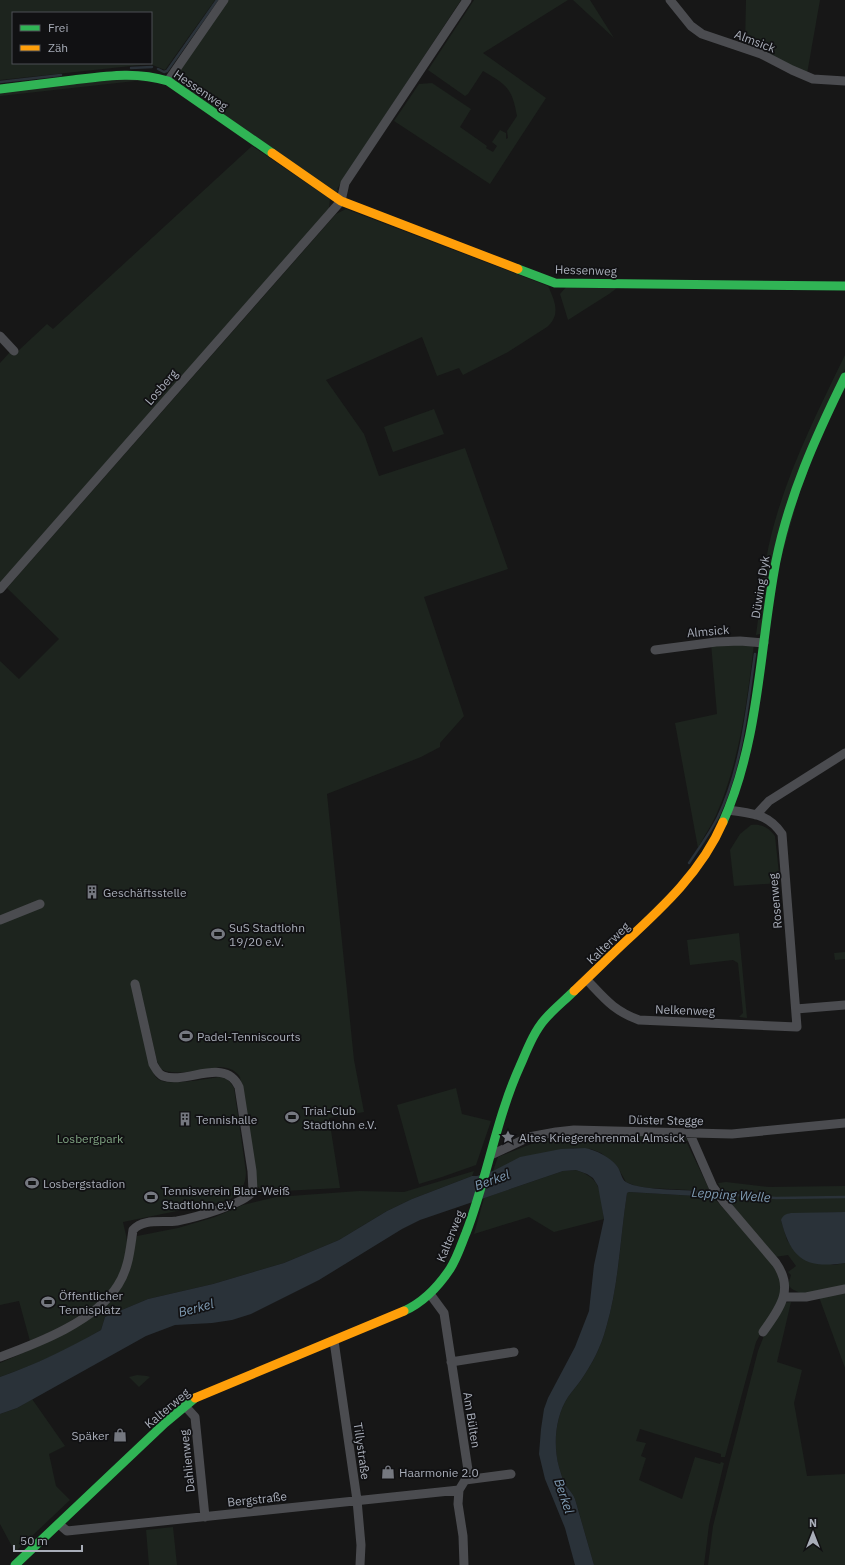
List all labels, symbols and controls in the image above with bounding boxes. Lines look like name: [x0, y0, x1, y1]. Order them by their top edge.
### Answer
legend: [12, 12, 152, 64]
text: Frei: [48, 20, 68, 35]
street label: Almsick: [732, 26, 778, 56]
text: Zäh: [48, 40, 68, 55]
street label: Hessenweg: [171, 66, 231, 114]
street label: Hessenweg: [555, 261, 618, 279]
street label: Losberg: [141, 366, 181, 408]
street label: Düwing Dyk: [748, 554, 772, 620]
street label: Almsick: [686, 622, 731, 640]
street label: Rosenweg: [765, 872, 785, 929]
building icon: Geschäftsstelle: [84, 884, 100, 900]
place label: Geschäftsstelle: [103, 885, 187, 900]
street label: Kalterweg: [583, 918, 633, 967]
place label: SuS Stadtlohn 19/20 e.V.: [229, 920, 305, 949]
sports icon: SuS Stadtlohn 19/20 e.V.: [210, 926, 226, 942]
street label: Nelkenweg: [655, 1001, 716, 1019]
sports icon: Padel-Tenniscourts: [178, 1028, 194, 1044]
place label: Padel-Tenniscourts: [197, 1029, 301, 1044]
place label: Trial-Club Stadtlohn e.V.: [303, 1103, 377, 1132]
sports icon: Trial-Club Stadtlohn e.V.: [284, 1109, 300, 1125]
building icon: Tennishalle: [177, 1111, 193, 1127]
place label: Tennishalle: [196, 1112, 258, 1127]
street label: Düster Stegge: [628, 1112, 704, 1128]
place icon: Altes Kriegerehrenmal Almsick: [500, 1129, 516, 1145]
place label: Altes Kriegerehrenmal Almsick: [519, 1130, 685, 1145]
park label: Losbergpark: [57, 1131, 124, 1146]
water label: Berkel: [472, 1166, 512, 1194]
sports icon: Losbergstadion: [24, 1175, 40, 1191]
place label: Losbergstadion: [43, 1176, 125, 1191]
place label: Tennisverein Blau-Weiß Stadtlohn e.V.: [162, 1183, 290, 1212]
water label: Lepping Welle: [691, 1184, 771, 1206]
sports icon: Tennisverein Blau-Weiß Stadtlohn e.V.: [143, 1189, 159, 1205]
street label: Kalterweg: [433, 1207, 467, 1264]
place label: Öffentlicher Tennisplatz: [59, 1288, 124, 1317]
sports icon: Öffentlicher Tennisplatz: [40, 1294, 56, 1310]
water label: Berkel: [176, 1295, 216, 1321]
street label: Kalterweg: [141, 1384, 193, 1431]
street label: Am Bülten: [460, 1391, 484, 1449]
street label: Tillystraße: [351, 1422, 373, 1481]
shop icon: Späker: [112, 1427, 128, 1443]
place label: Späker: [72, 1428, 110, 1443]
street label: Dahlienweg: [176, 1428, 198, 1493]
shop icon: Haarmonie 2.0: [380, 1464, 396, 1480]
place label: Haarmonie 2.0: [399, 1465, 479, 1480]
water label: Berkel: [550, 1476, 578, 1516]
street label: Bergstraße: [226, 1488, 288, 1510]
north arrow: [793, 1513, 833, 1553]
text: N: [809, 1516, 817, 1530]
scale bar: [14, 1527, 82, 1553]
text: 50 m: [20, 1533, 48, 1548]

